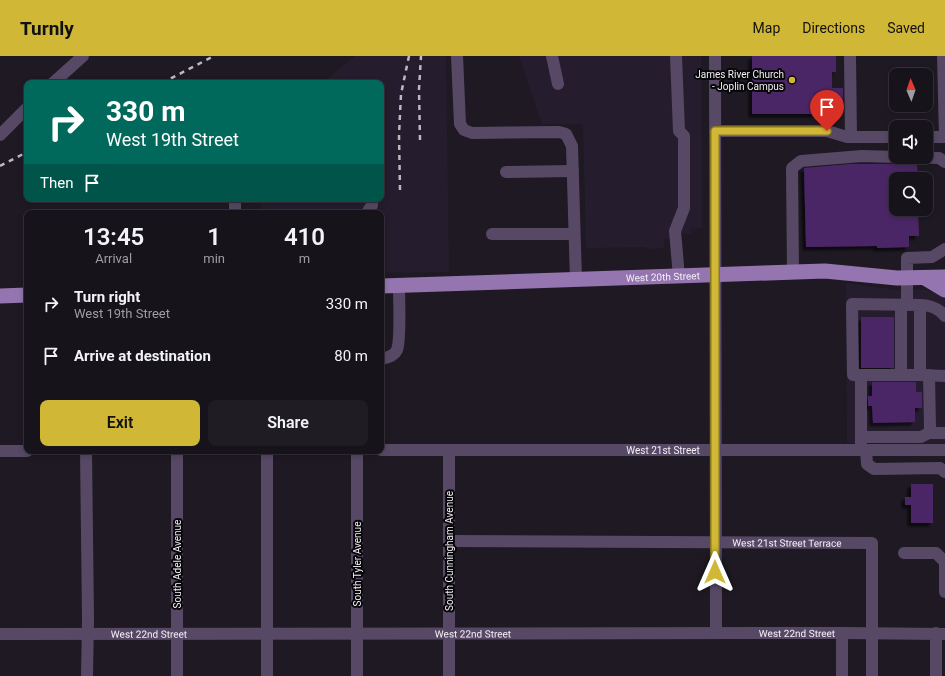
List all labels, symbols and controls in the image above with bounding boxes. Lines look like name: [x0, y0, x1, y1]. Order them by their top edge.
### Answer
text: Turnly: [20, 17, 74, 40]
text: Map: [753, 20, 780, 36]
text: Directions: [802, 20, 865, 36]
text: Saved: [887, 20, 925, 36]
north arrow: [889, 68, 933, 112]
map controls: [889, 68, 933, 216]
place label: James River Church - Joplin Campus: [695, 69, 784, 92]
marker: James River Church - Joplin Campus: [787, 75, 797, 85]
pin: [810, 90, 844, 131]
text: 330 m: [106, 95, 185, 128]
icon: right: [40, 96, 92, 148]
icon: arrive: [816, 96, 838, 118]
button: sound: [889, 120, 933, 164]
text: West 19th Street: [106, 129, 239, 150]
icon: arrive: [81, 172, 103, 194]
button: search: [889, 172, 933, 216]
text: Then: [40, 174, 73, 192]
text: 13:45: [83, 223, 144, 251]
text: 1: [207, 223, 221, 251]
text: 410: [284, 223, 325, 251]
text: Arrival: [95, 251, 132, 266]
text: min: [203, 251, 225, 266]
text: m: [299, 251, 310, 266]
street label: West 20th Street: [626, 270, 700, 283]
text: Turn right: [74, 288, 140, 306]
icon: right: [40, 293, 62, 315]
text: 330 m: [326, 295, 368, 313]
text: West 19th Street: [74, 306, 170, 321]
icon: arrive: [40, 345, 62, 367]
text: Arrive at destination: [74, 347, 211, 365]
text: 80 m: [334, 347, 368, 365]
button: Exit: [40, 400, 200, 446]
button: Share: [208, 400, 368, 446]
street label: West 21st Street: [626, 445, 700, 456]
street label: South Cunningham Avenue: [444, 491, 455, 611]
street label: South Adele Avenue: [172, 520, 183, 608]
street label: South Tyler Avenue: [352, 522, 363, 606]
street label: West 21st Street Terrace: [732, 537, 842, 548]
position arrow: [694, 551, 736, 593]
street label: West 22nd Street: [111, 628, 187, 639]
street label: West 22nd Street: [435, 628, 511, 639]
street label: West 22nd Street: [759, 628, 835, 639]

